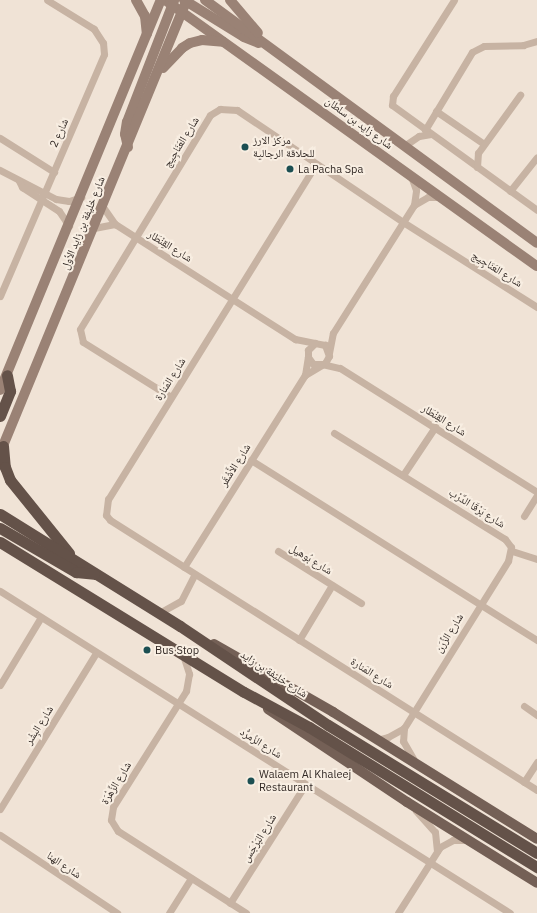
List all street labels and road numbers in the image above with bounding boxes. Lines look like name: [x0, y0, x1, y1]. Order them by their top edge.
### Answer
street label: شارع زايد بن سلطان: [323, 94, 395, 152]
street label: شارع العَنَاجِيج: [160, 114, 202, 170]
street label: شارع 2: [47, 117, 71, 149]
street label: شارع خليفة بن زايد الأول: [58, 174, 108, 272]
street label: شارع القِنْطَار: [145, 227, 195, 265]
street label: شارع العَنَاجِيج: [469, 248, 525, 290]
street label: شارع المَنارة: [152, 355, 188, 403]
street label: شارع القِنْطَار: [419, 401, 469, 439]
street label: شارع الأَشْقَر: [217, 441, 253, 489]
street label: شارع بَرْقَا الدَّرْب: [446, 485, 508, 531]
street label: شارع بُوهيل: [287, 541, 335, 577]
street label: شارع الزِّرَن: [432, 611, 466, 655]
street label: شارع خليفة بن زايد: [238, 648, 310, 700]
street label: شارع المَنارة: [348, 655, 396, 691]
street label: شارع البِشْر: [22, 703, 56, 747]
street label: شارع الزُمرُّد: [238, 725, 284, 761]
street label: شارع الزَّهْرَة: [98, 759, 134, 807]
street label: شارع البَرْجَس: [239, 811, 279, 865]
street label: شارع الهنا: [44, 849, 84, 881]

